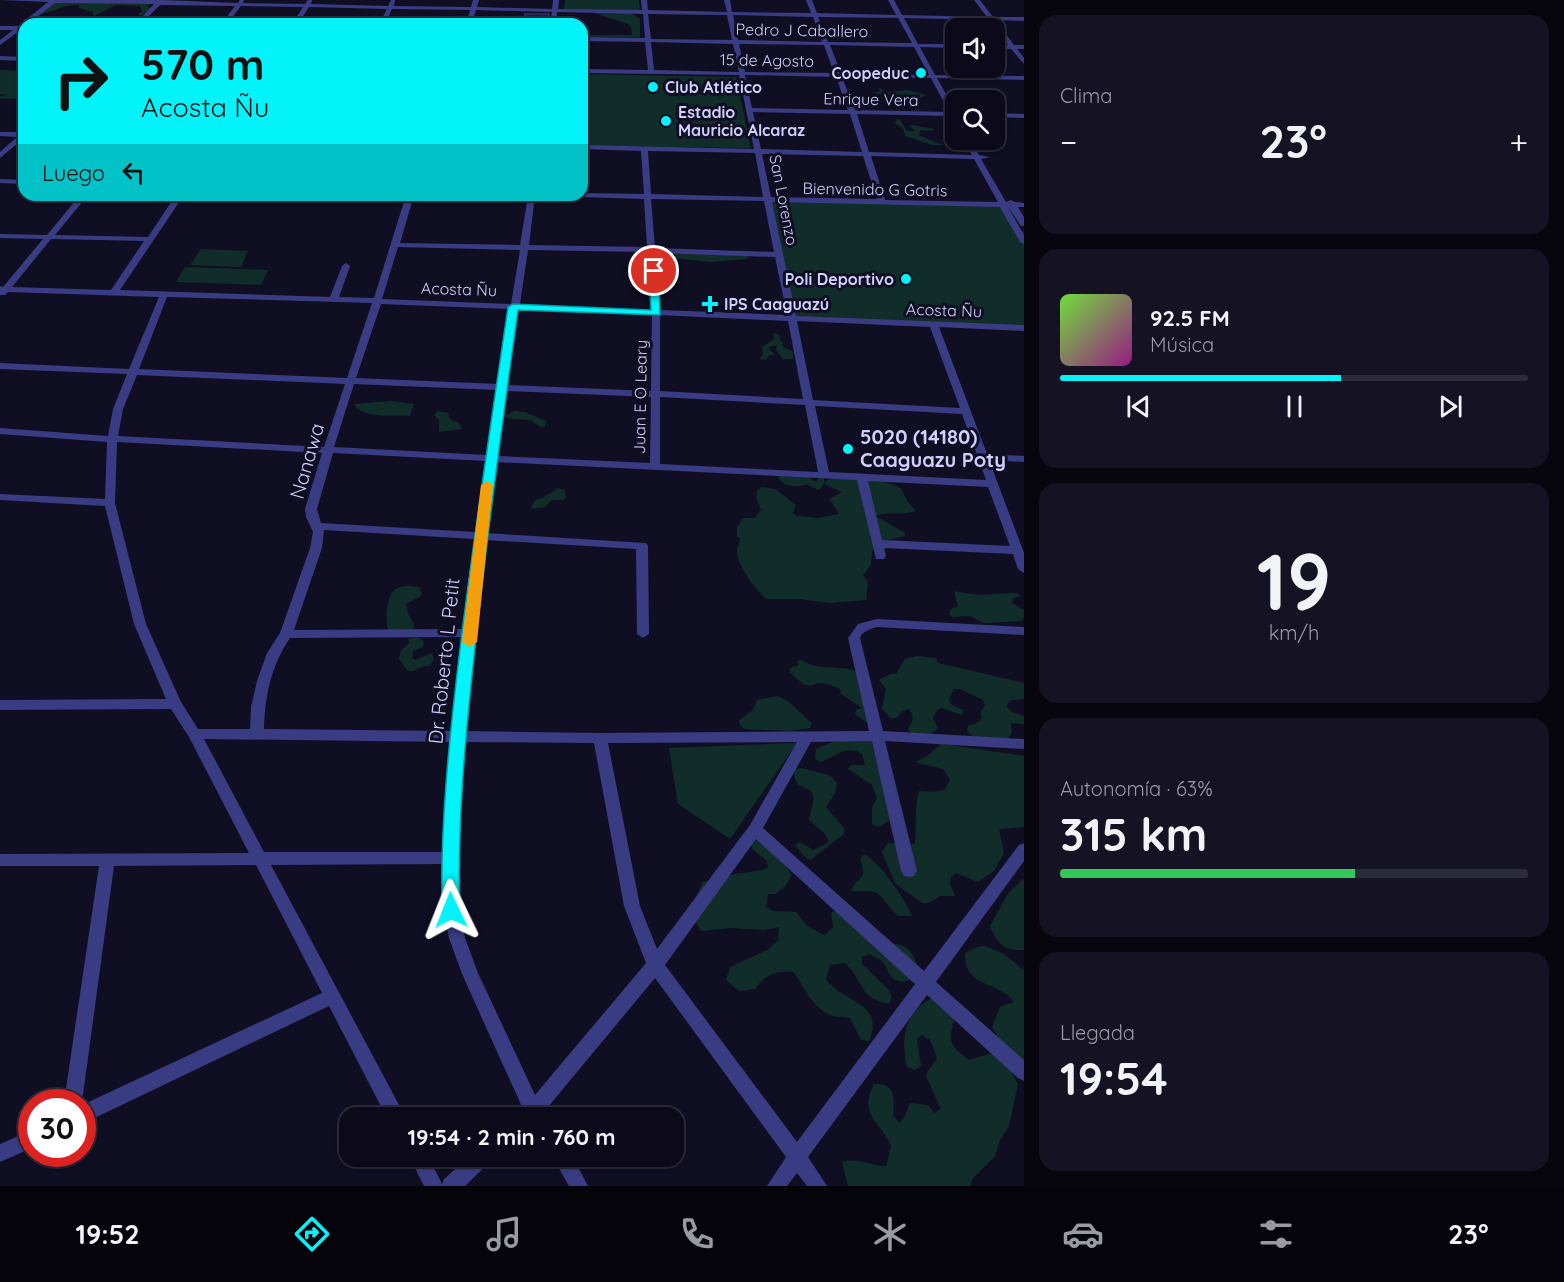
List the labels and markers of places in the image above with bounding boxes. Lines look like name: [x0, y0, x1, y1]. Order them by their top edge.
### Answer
place label: Coopeduc: [831, 63, 909, 83]
marker: Coopeduc: [914, 66, 928, 80]
place label: Club Atlético: [665, 77, 762, 97]
marker: Club Atlético: [646, 80, 660, 94]
place label: Estadio Mauricio Alcaraz: [678, 102, 805, 140]
marker: Estadio Mauricio Alcaraz: [659, 114, 673, 128]
pin: [628, 245, 679, 296]
place label: Poli Deportivo: [785, 269, 894, 289]
marker: Poli Deportivo: [899, 272, 913, 286]
place label: IPS Caaguazú: [724, 294, 829, 314]
marker: IPS Caaguazú: [701, 295, 719, 313]
place label: 5020 (14180) Caaguazu Poty: [860, 424, 1006, 472]
marker: 5020 (14180) Caaguazu Poty: [841, 442, 855, 456]

